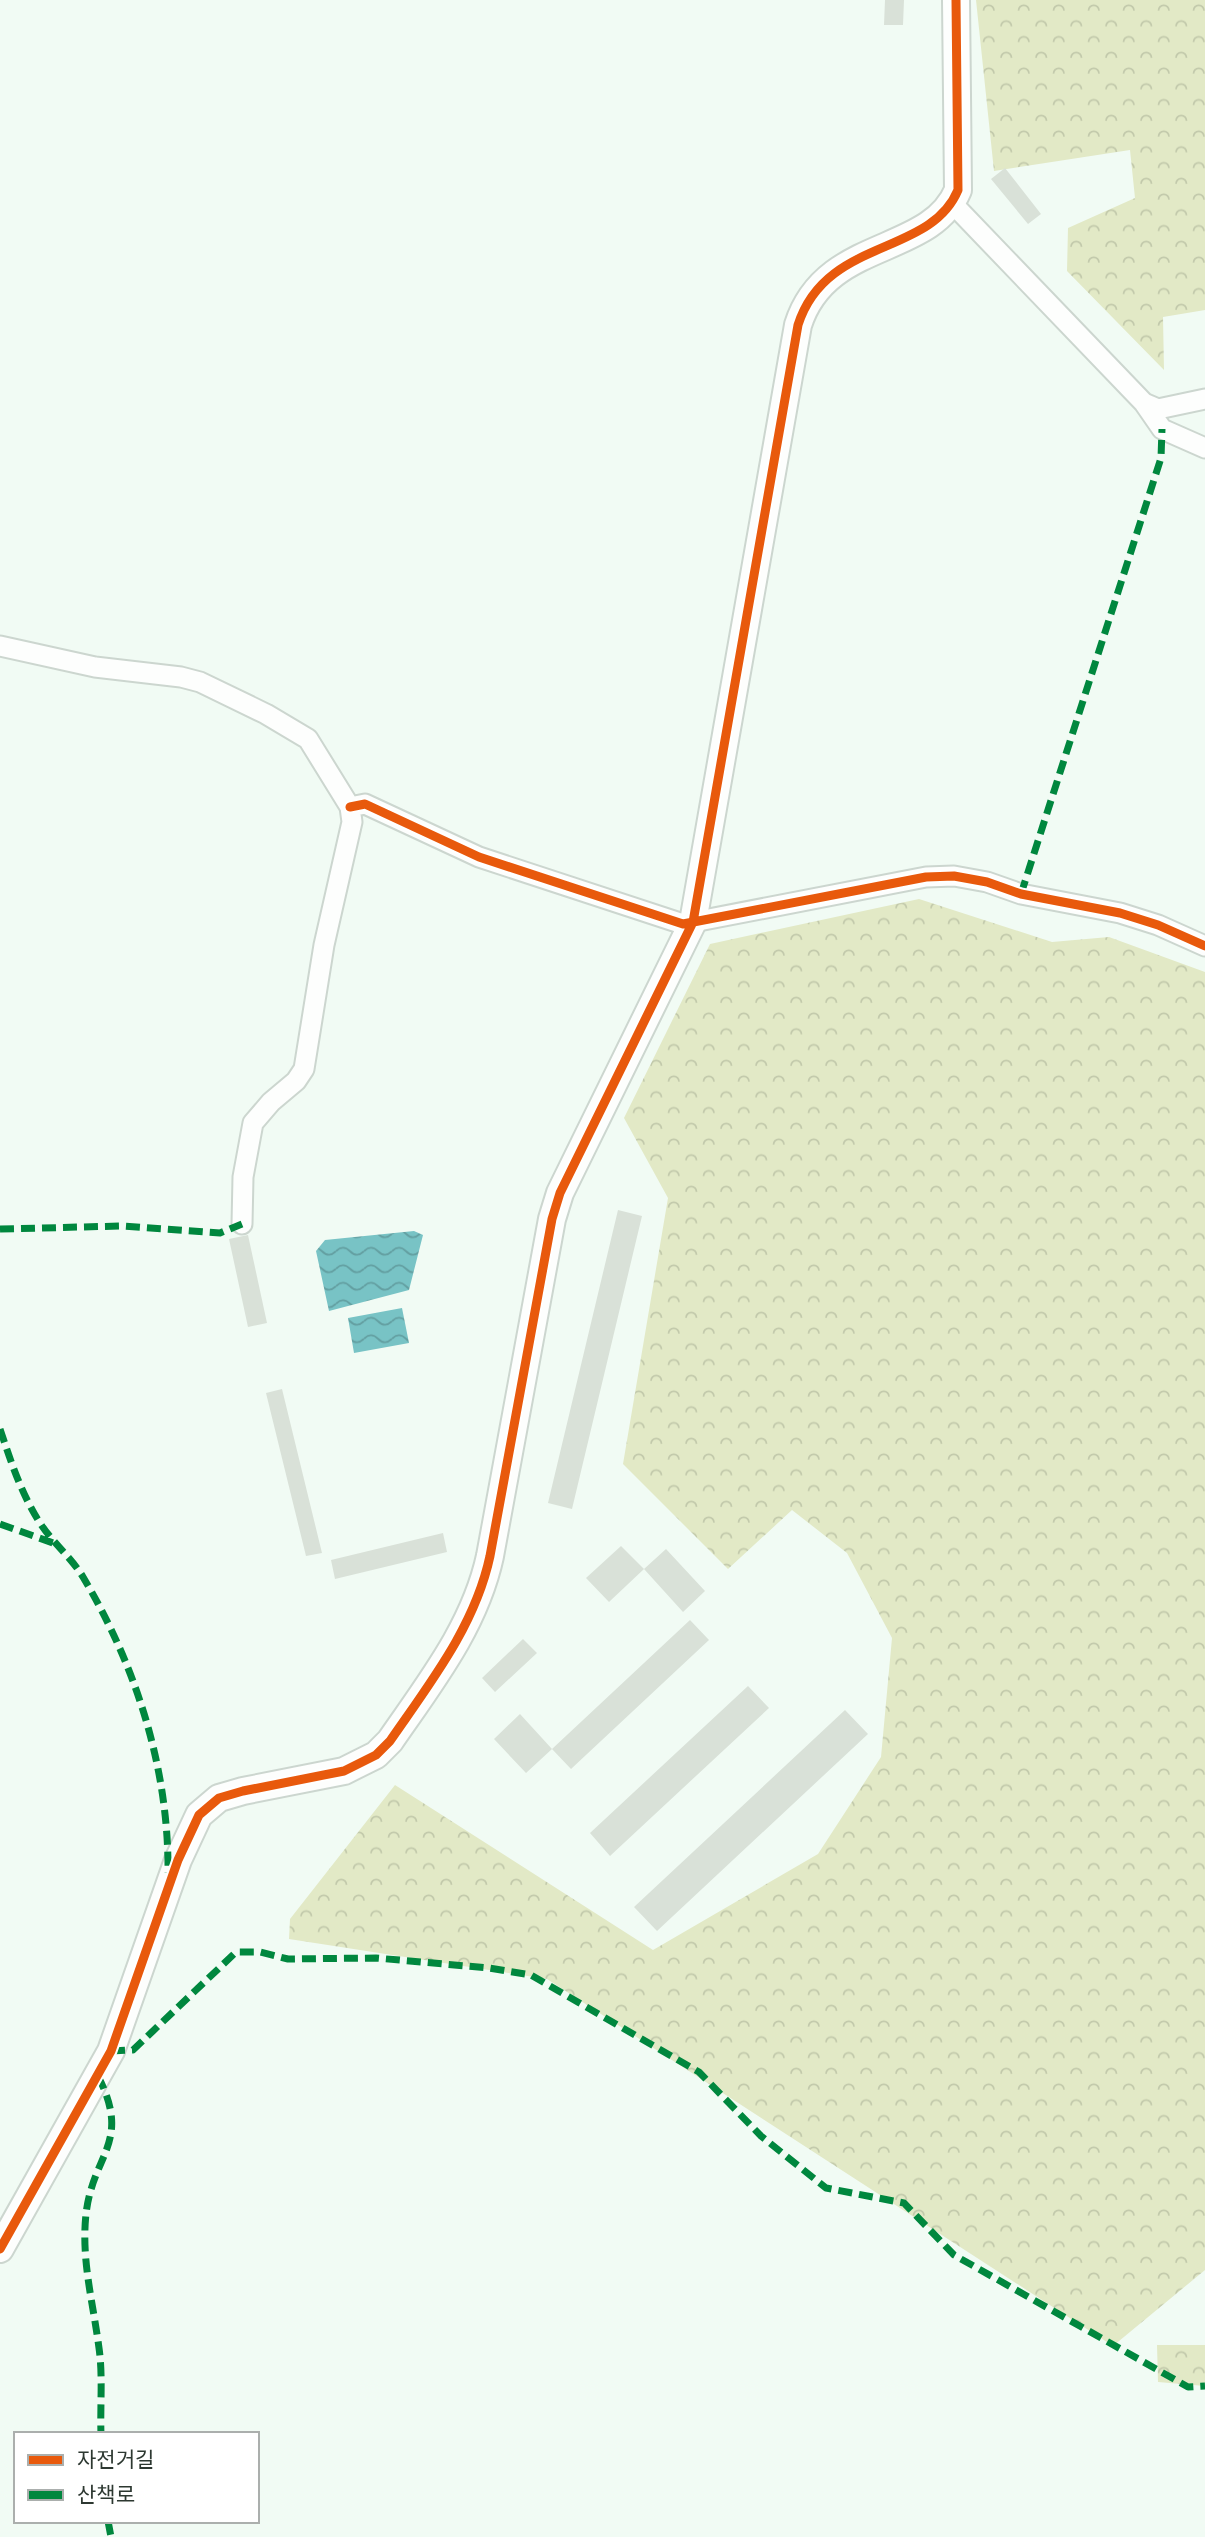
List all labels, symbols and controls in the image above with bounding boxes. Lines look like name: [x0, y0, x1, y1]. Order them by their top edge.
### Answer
legend: [14, 2432, 259, 2523]
text: 자전거길: [77, 2448, 154, 2472]
text: 산책로: [77, 2483, 135, 2507]

